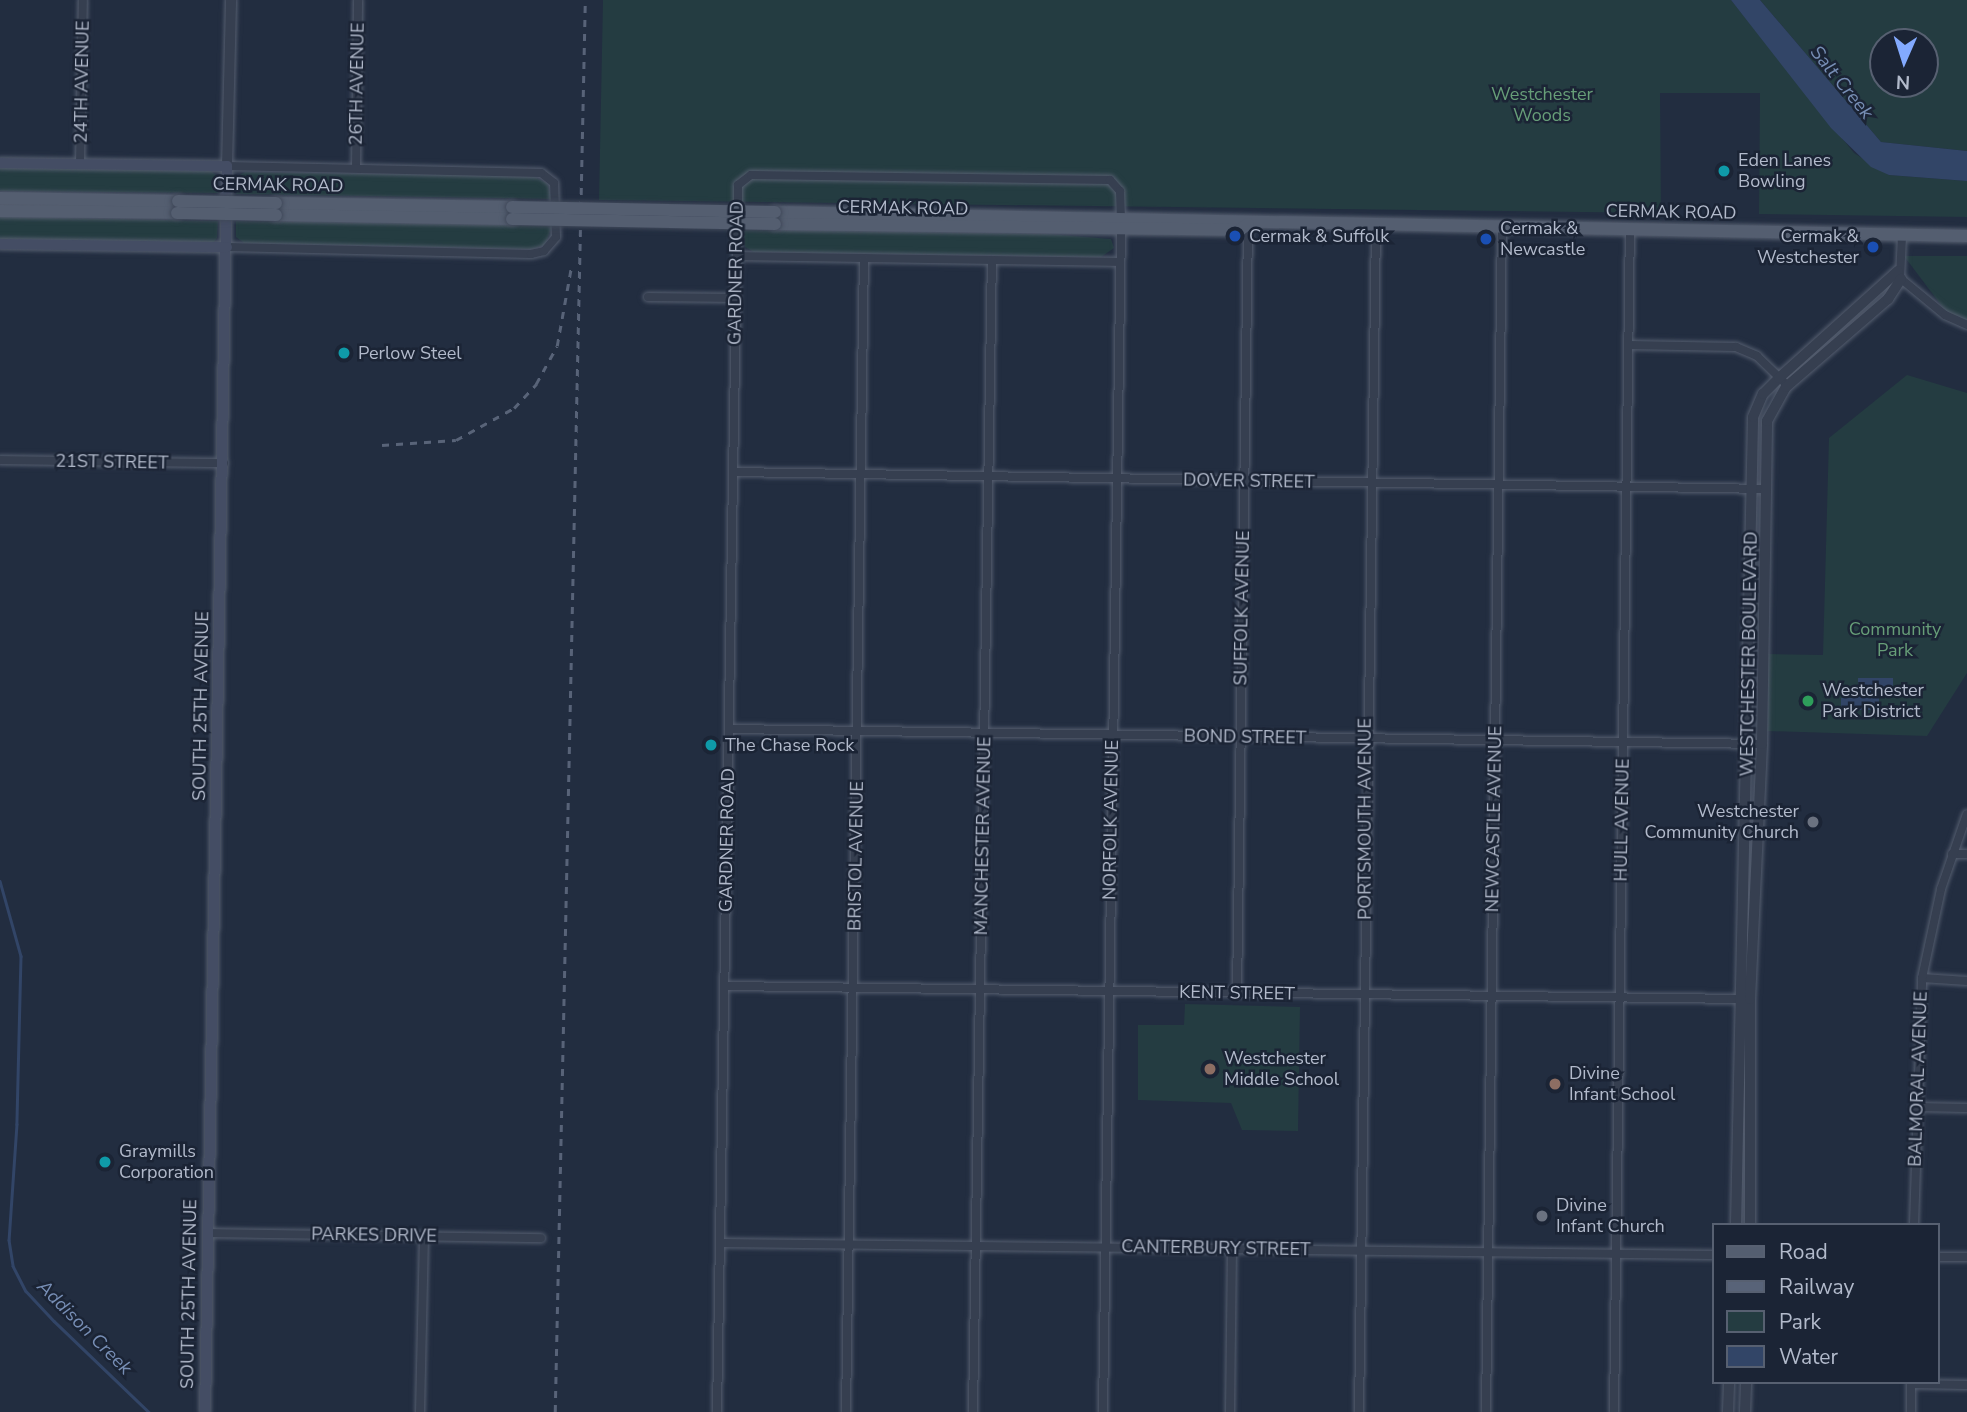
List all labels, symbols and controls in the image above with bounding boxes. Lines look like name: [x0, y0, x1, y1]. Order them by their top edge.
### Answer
street label: 24TH AVENUE: [70, 20, 94, 144]
street label: 26TH AVENUE: [345, 22, 369, 146]
north arrow: [1869, 28, 1939, 98]
water label: Salt Creek: [1804, 42, 1878, 124]
text: N: [1895, 69, 1911, 95]
park label: Westchester Woods: [1491, 84, 1593, 126]
place label: Eden Lanes Bowling: [1738, 150, 1831, 192]
marker: Eden Lanes Bowling: [1716, 163, 1732, 179]
street label: CERMAK ROAD: [212, 173, 344, 197]
street label: CERMAK ROAD: [837, 196, 969, 220]
street label: CERMAK ROAD: [1605, 200, 1737, 224]
street label: GARDNER ROAD: [724, 201, 748, 345]
place label: Cermak & Newcastle: [1500, 218, 1585, 260]
place label: Cermak & Suffolk: [1249, 225, 1389, 247]
place label: Cermak & Westchester: [1757, 226, 1859, 268]
marker: Cermak & Suffolk: [1227, 228, 1243, 244]
marker: Cermak & Newcastle: [1478, 231, 1494, 247]
marker: Cermak & Westchester: [1865, 239, 1881, 255]
place label: Perlow Steel: [358, 342, 462, 364]
marker: Perlow Steel: [336, 345, 352, 361]
street label: 21ST STREET: [55, 450, 169, 474]
street label: DOVER STREET: [1183, 469, 1315, 493]
street label: SUFFOLK AVENUE: [1230, 530, 1254, 686]
street label: WESTCHESTER BOULEVARD: [1736, 531, 1762, 777]
street label: SOUTH 25TH AVENUE: [189, 611, 213, 801]
park label: Community Park: [1849, 619, 1941, 662]
place label: Westchester Park District: [1822, 680, 1924, 722]
marker: Westchester Park District: [1800, 693, 1816, 709]
street label: PORTSMOUTH AVENUE: [1354, 718, 1376, 920]
street label: BOND STREET: [1184, 725, 1306, 749]
street label: NEWCASTLE AVENUE: [1482, 726, 1506, 912]
place label: The Chase Rock: [725, 734, 854, 756]
street label: MANCHESTER AVENUE: [970, 736, 996, 936]
marker: The Chase Rock: [703, 737, 719, 753]
street label: NORFOLK AVENUE: [1099, 740, 1123, 900]
street label: HULL AVENUE: [1610, 758, 1634, 882]
street label: GARDNER ROAD: [715, 768, 739, 912]
street label: BRISTOL AVENUE: [844, 781, 868, 931]
place label: Westchester Community Church: [1645, 801, 1799, 844]
marker: Westchester Community Church: [1805, 814, 1821, 830]
street label: KENT STREET: [1179, 981, 1295, 1005]
street label: BALMORAL AVENUE: [1904, 991, 1932, 1167]
place label: Westchester Middle School: [1224, 1048, 1339, 1090]
marker: Westchester Middle School: [1202, 1061, 1218, 1077]
place label: Divine Infant School: [1569, 1063, 1675, 1106]
marker: Divine Infant School: [1547, 1076, 1563, 1092]
place label: Graymills Corporation: [119, 1141, 214, 1184]
marker: Graymills Corporation: [97, 1154, 113, 1170]
place label: Divine Infant Church: [1556, 1195, 1665, 1238]
street label: SOUTH 25TH AVENUE: [177, 1199, 201, 1389]
marker: Divine Infant Church: [1534, 1208, 1550, 1224]
street label: PARKES DRIVE: [311, 1223, 437, 1247]
legend: [1712, 1223, 1939, 1384]
street label: CANTERBURY STREET: [1121, 1236, 1311, 1260]
text: Road: [1779, 1238, 1828, 1266]
text: Railway: [1779, 1273, 1854, 1301]
water label: Addison Creek: [32, 1276, 136, 1380]
text: Park: [1779, 1308, 1821, 1336]
text: Water: [1779, 1343, 1838, 1371]

